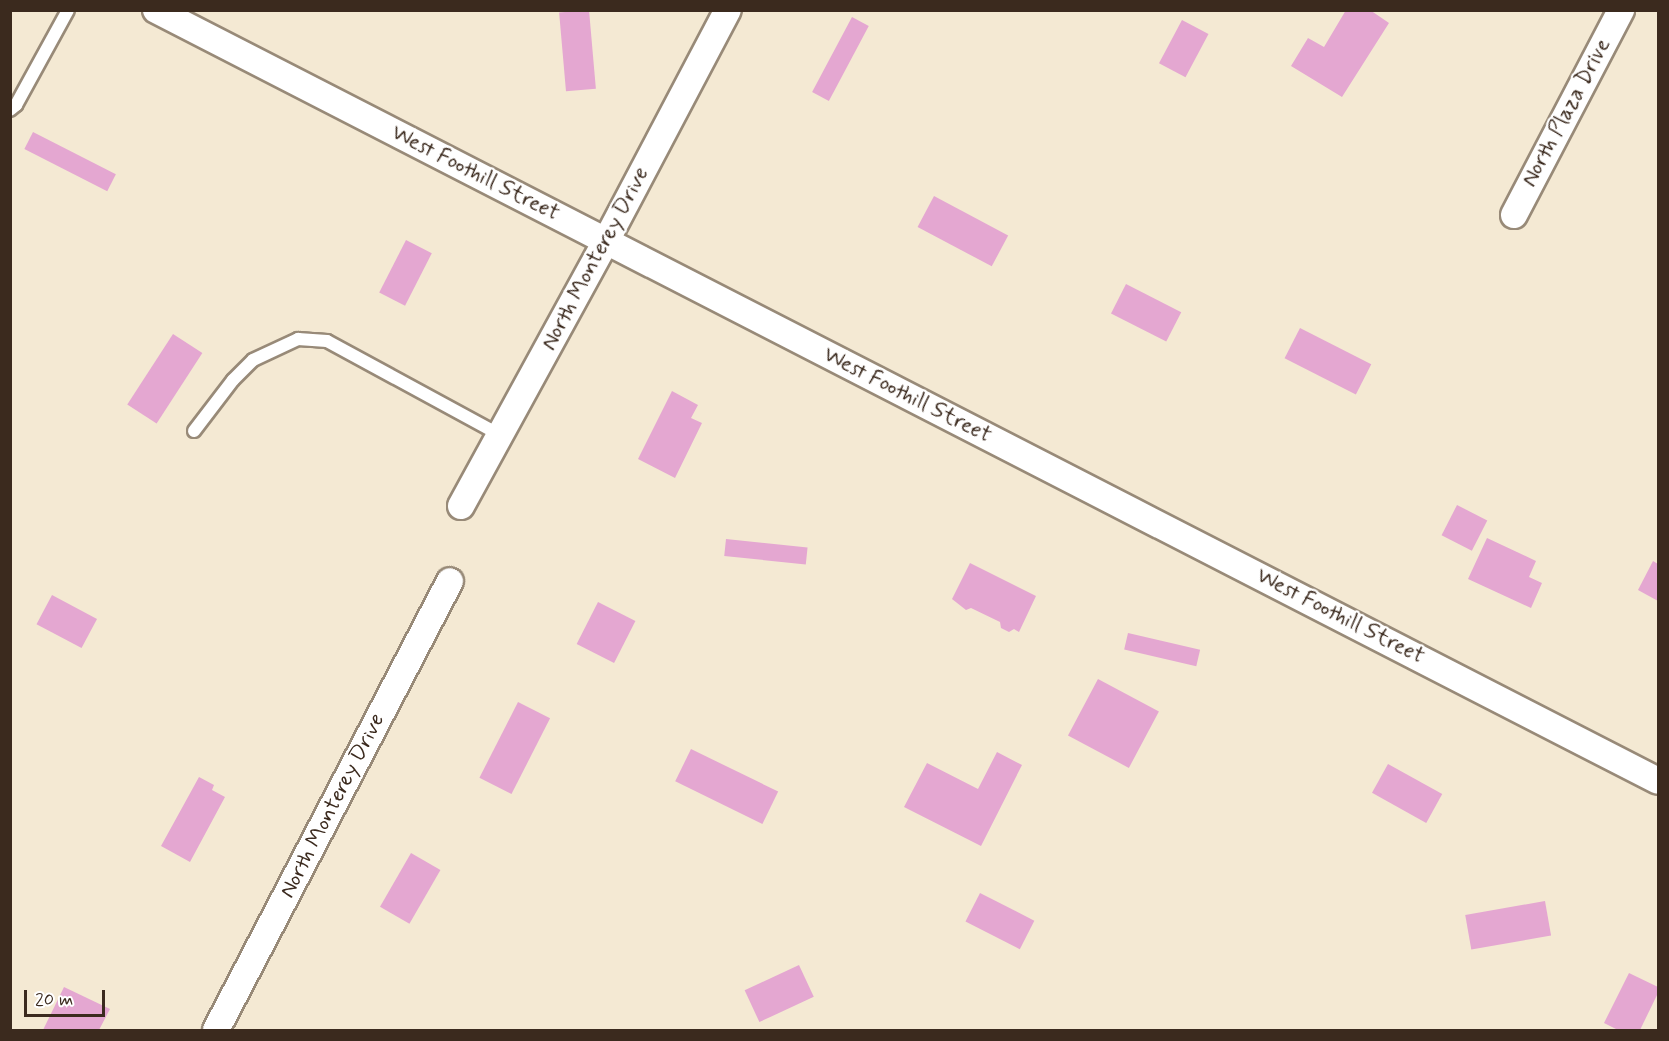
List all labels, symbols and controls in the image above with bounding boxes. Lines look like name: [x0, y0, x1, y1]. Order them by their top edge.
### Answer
street label: North Plaza Drive: [1517, 35, 1617, 191]
street label: West Foothill Street: [387, 120, 563, 228]
street label: North Monterey Drive: [537, 164, 655, 354]
street label: West Foothill Street: [819, 342, 995, 450]
street label: West Foothill Street: [1252, 563, 1428, 671]
street label: North Monterey Drive: [275, 710, 391, 902]
scale bar: [27, 978, 108, 1016]
text: 20 m: [35, 988, 73, 1012]

